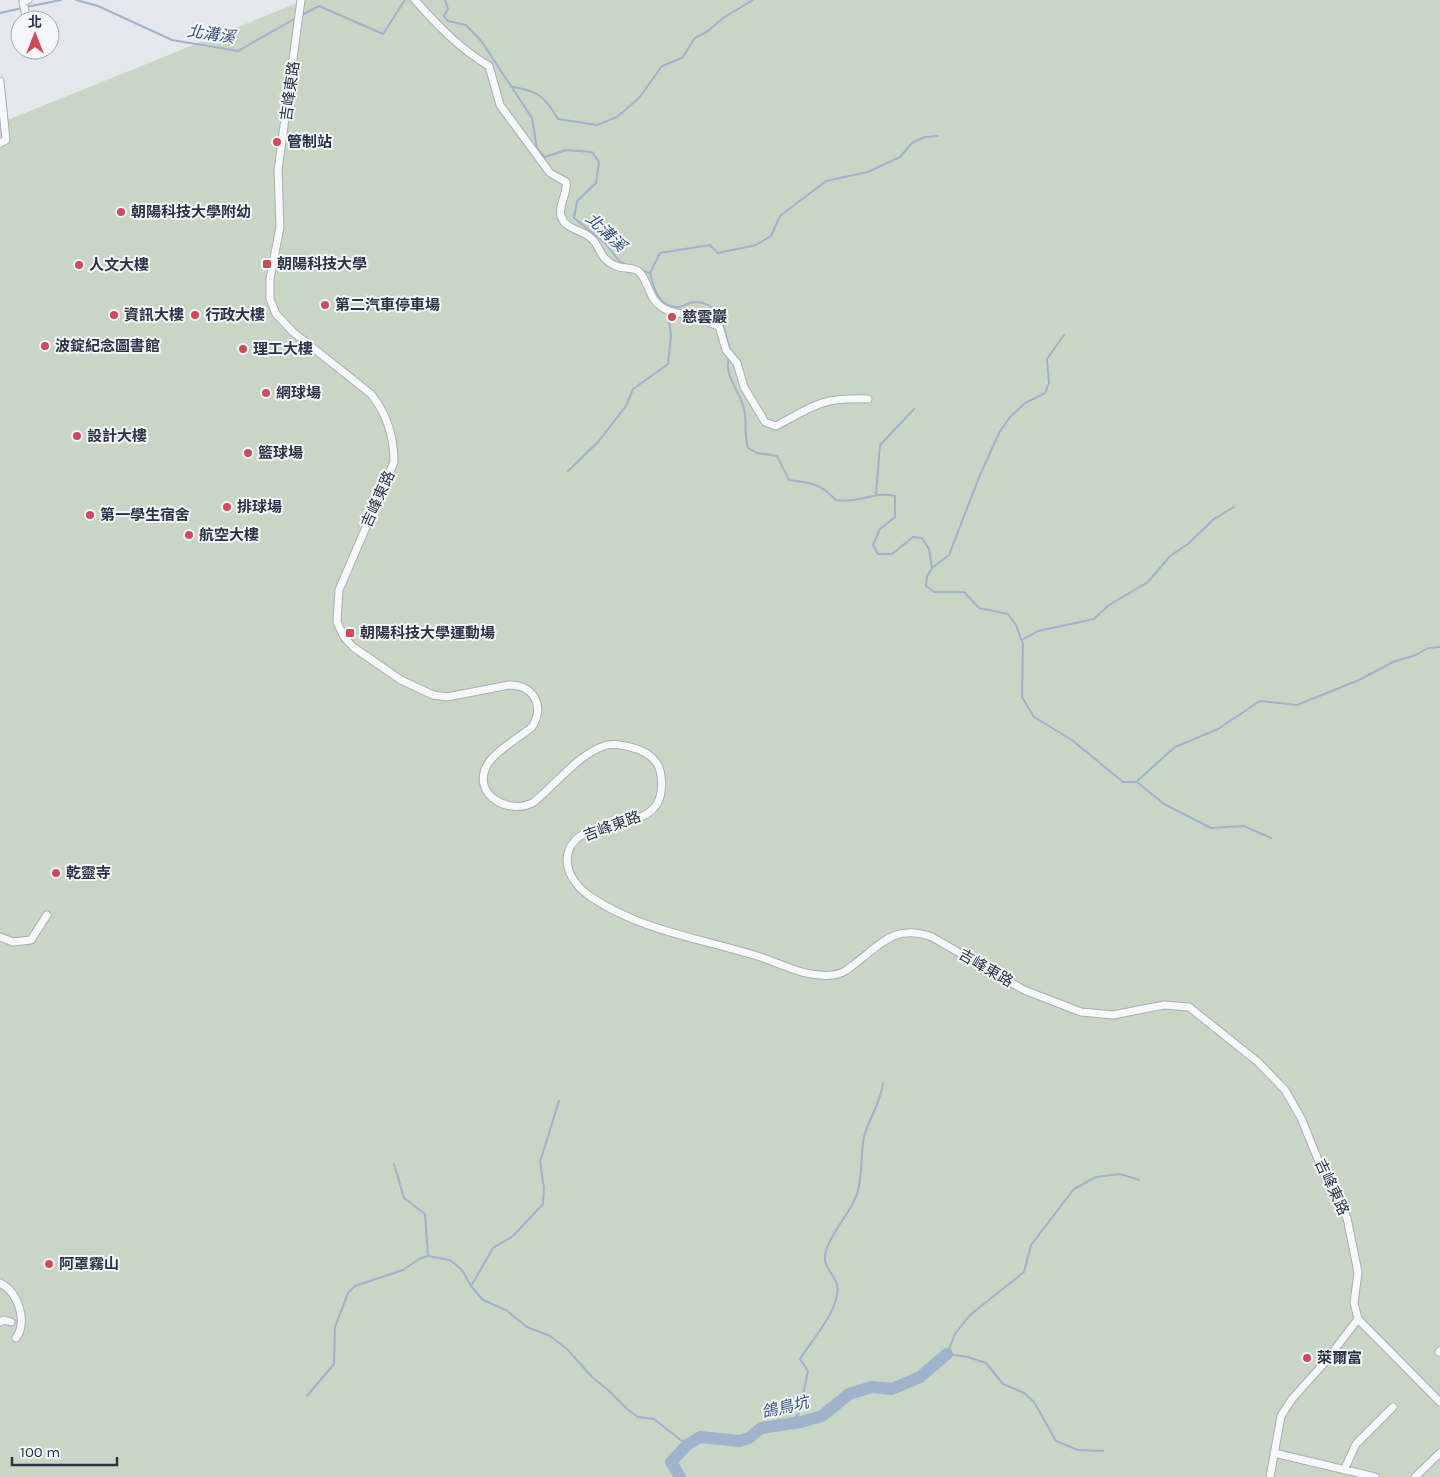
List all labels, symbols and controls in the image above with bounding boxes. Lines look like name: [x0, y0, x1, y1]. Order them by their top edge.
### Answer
north arrow: [10, 10, 60, 60]
text: 北: [28, 14, 42, 31]
water label: 北溝溪: [186, 21, 238, 47]
street label: 吉峰東路: [277, 60, 303, 122]
place label: 管制站: [287, 133, 332, 151]
marker: 管制站: [271, 136, 283, 148]
place label: 朝陽科技大學附幼: [131, 203, 251, 221]
marker: 朝陽科技大學附幼: [115, 206, 127, 218]
water label: 北溝溪: [582, 209, 631, 257]
place label: 朝陽科技大學: [277, 255, 367, 273]
place label: 人文大樓: [89, 256, 149, 274]
marker: 朝陽科技大學: [261, 258, 273, 270]
marker: 人文大樓: [73, 259, 85, 271]
place label: 第二汽車停車場: [335, 296, 440, 314]
marker: 第二汽車停車場: [319, 299, 331, 311]
place label: 資訊大樓: [124, 306, 184, 324]
place label: 行政大樓: [205, 306, 265, 324]
place label: 慈雲巖: [682, 308, 727, 326]
marker: 資訊大樓: [108, 309, 120, 321]
marker: 行政大樓: [189, 309, 201, 321]
marker: 慈雲巖: [666, 311, 678, 323]
place label: 波錠紀念圖書館: [55, 337, 160, 355]
marker: 波錠紀念圖書館: [39, 340, 51, 352]
place label: 理工大樓: [253, 340, 313, 358]
marker: 理工大樓: [237, 343, 249, 355]
place label: 網球場: [276, 384, 321, 402]
marker: 網球場: [260, 387, 272, 399]
place label: 設計大樓: [87, 427, 147, 445]
marker: 設計大樓: [71, 430, 83, 442]
place label: 籃球場: [258, 444, 303, 462]
marker: 籃球場: [242, 447, 254, 459]
street label: 吉峰東路: [358, 468, 398, 530]
place label: 排球場: [237, 498, 282, 516]
marker: 排球場: [221, 501, 233, 513]
place label: 第一學生宿舍: [100, 506, 190, 524]
marker: 第一學生宿舍: [84, 509, 96, 521]
place label: 航空大樓: [199, 526, 259, 544]
marker: 航空大樓: [183, 529, 195, 541]
place label: 朝陽科技大學運動場: [360, 624, 495, 642]
marker: 朝陽科技大學運動場: [344, 627, 356, 639]
street label: 吉峰東路: [581, 807, 643, 845]
place label: 乾靈寺: [66, 864, 111, 882]
marker: 乾靈寺: [50, 867, 62, 879]
street label: 吉峰東路: [956, 945, 1016, 991]
street label: 吉峰東路: [1311, 1156, 1353, 1218]
place label: 阿罩霧山: [59, 1255, 119, 1273]
marker: 阿罩霧山: [43, 1258, 55, 1270]
place label: 萊爾富: [1317, 1349, 1362, 1367]
marker: 萊爾富: [1301, 1352, 1313, 1364]
water label: 鴿鳥坑: [759, 1392, 812, 1422]
scale bar: [12, 1434, 118, 1466]
text: 100 m: [20, 1443, 60, 1461]

